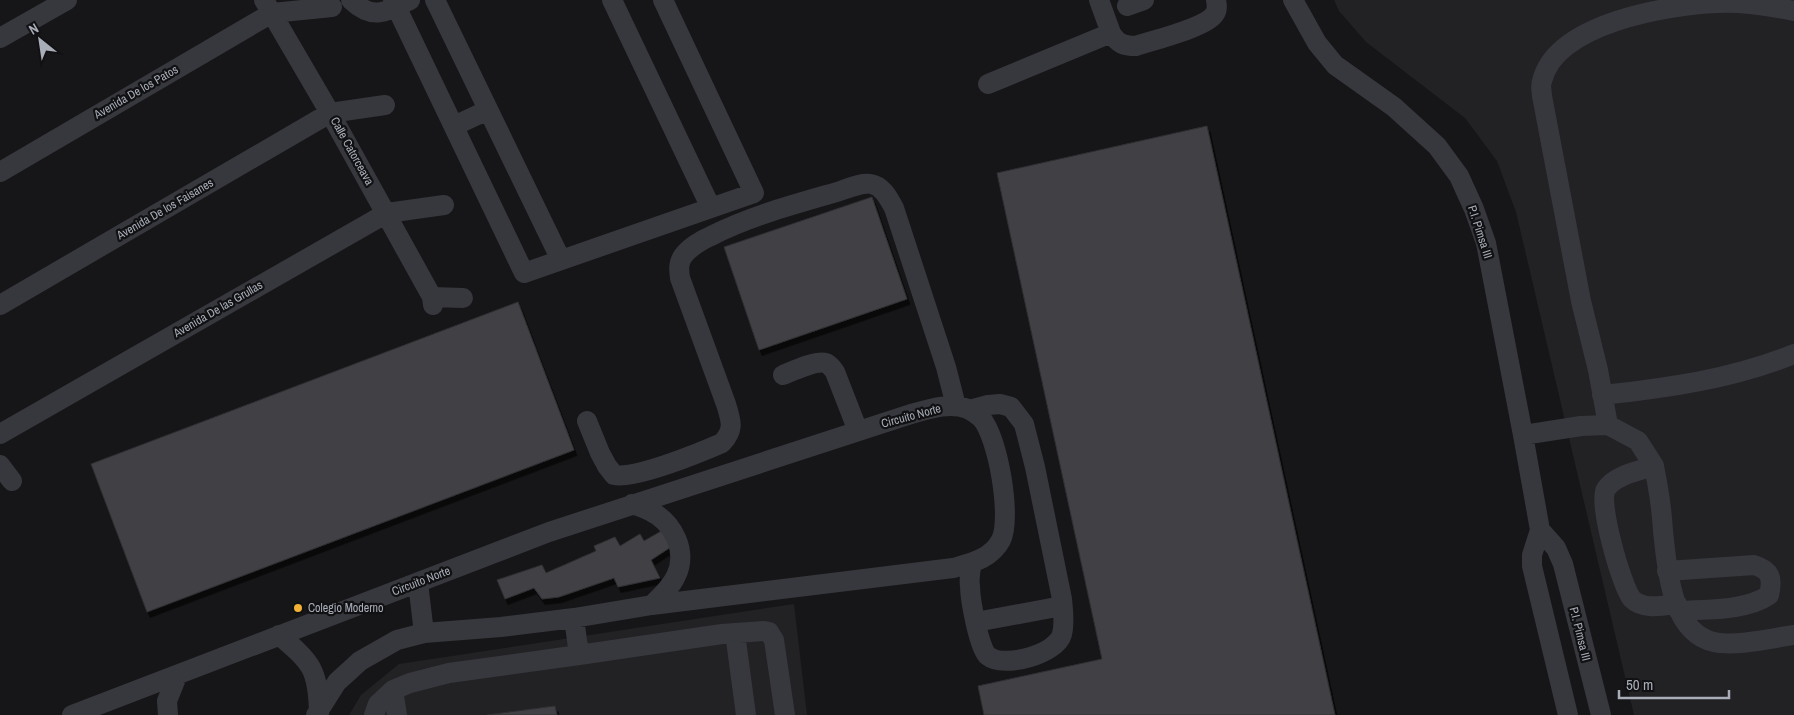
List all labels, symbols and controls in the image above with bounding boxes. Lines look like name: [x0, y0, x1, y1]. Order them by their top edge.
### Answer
north arrow: [15, 15, 65, 65]
text: N: [25, 19, 42, 39]
street label: Avenida De los Patos: [90, 61, 181, 123]
street label: Calle Catorceava: [327, 114, 378, 188]
street label: Avenida De los Faisanes: [113, 175, 216, 244]
street label: P.I. Pimsa III: [1464, 203, 1496, 261]
street label: Avenida De las Grullas: [170, 277, 266, 342]
street label: Circuito Norte: [879, 400, 943, 432]
street label: Circuito Norte: [390, 563, 452, 599]
place label: Colegio Moderno: [308, 600, 383, 616]
marker: Colegio Moderno: [292, 602, 304, 614]
street label: P.I. Pimsa III: [1566, 605, 1594, 663]
scale bar: [1619, 668, 1729, 700]
text: 50 m: [1626, 674, 1653, 695]

